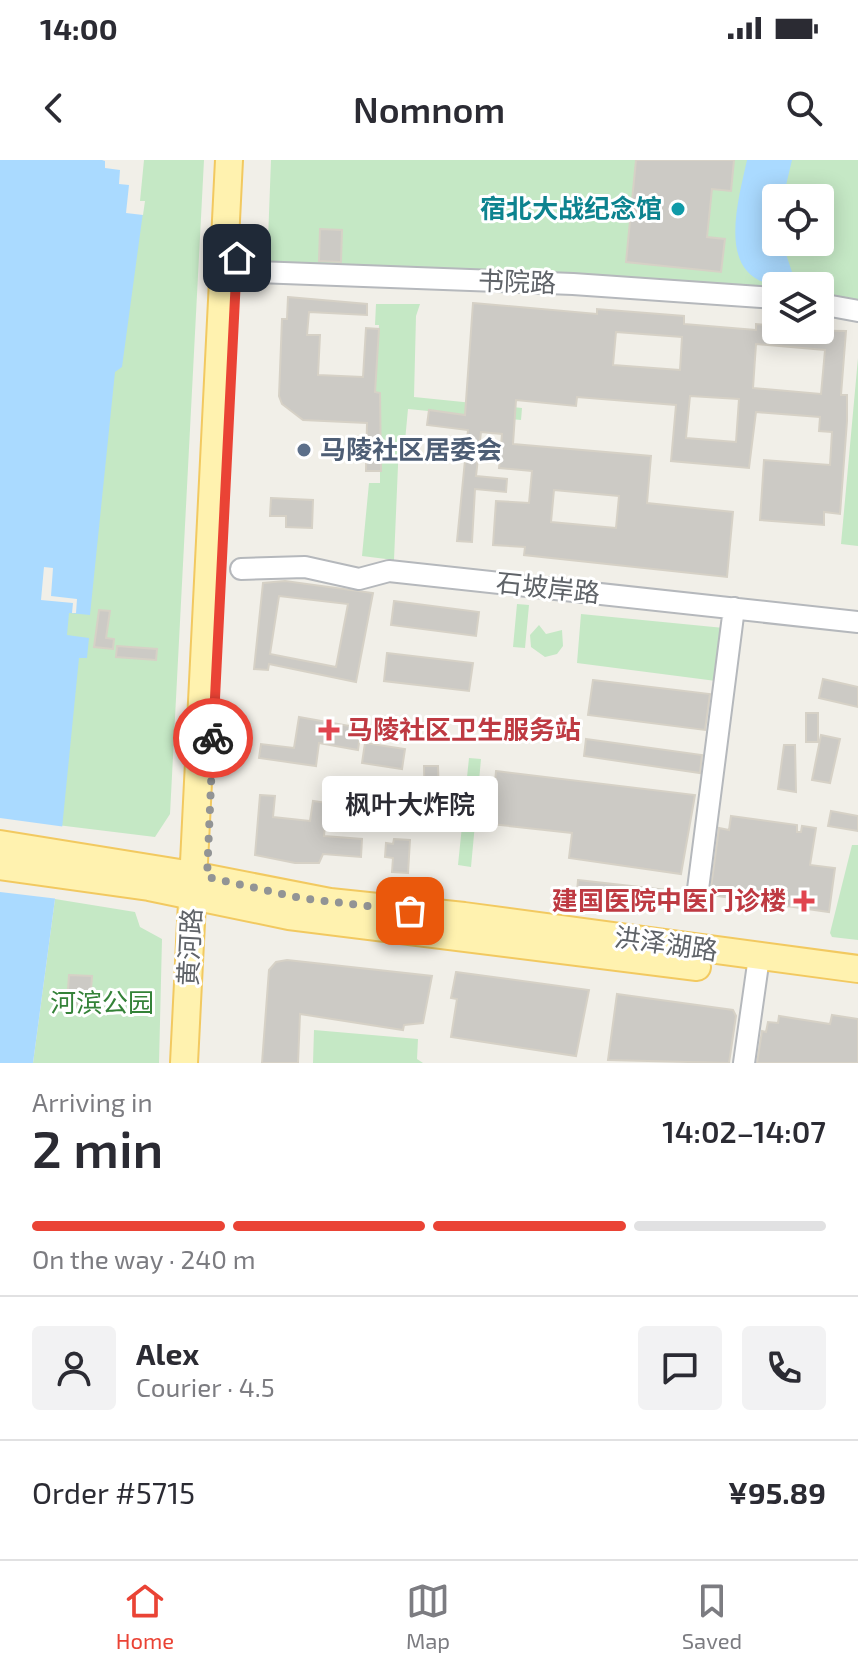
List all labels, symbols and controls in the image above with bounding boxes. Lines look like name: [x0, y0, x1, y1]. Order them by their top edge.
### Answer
text: 14:00: [40, 10, 118, 46]
icon: back: [32, 86, 76, 130]
icon: search: [782, 86, 826, 130]
text: Nomnom: [353, 87, 505, 130]
map controls: [762, 184, 834, 344]
button: locate: [762, 184, 834, 256]
place label: 宿北大战纪念馆: [480, 192, 662, 223]
marker: 宿北大战纪念馆: [669, 200, 687, 218]
pin: [203, 224, 271, 292]
icon: home: [215, 236, 259, 280]
street label: 书院路: [478, 264, 557, 297]
button: layers: [762, 272, 834, 344]
place label: 马陵社区居委会: [320, 433, 502, 464]
marker: 马陵社区居委会: [295, 441, 313, 459]
street label: 石坡岸路: [495, 566, 601, 607]
courier: [173, 698, 253, 778]
place label: 马陵社区卫生服务站: [347, 713, 581, 744]
icon: bike: [191, 716, 235, 760]
marker: 马陵社区卫生服务站: [318, 719, 340, 741]
callout: 枫叶大炸院: [322, 775, 498, 831]
text: 枫叶大炸院: [345, 788, 475, 819]
pin: [376, 877, 444, 945]
place label: 建国医院中医门诊楼: [552, 884, 786, 915]
icon: bag: [388, 889, 432, 933]
marker: 建国医院中医门诊楼: [793, 890, 815, 912]
street label: 黄河路: [171, 907, 206, 987]
street label: 洪泽湖路: [613, 920, 720, 965]
park label: 河滨公园: [50, 986, 154, 1017]
text: Arriving in: [32, 1086, 153, 1117]
text: 14:02–14:07: [662, 1113, 826, 1149]
text: 2 min: [32, 1116, 163, 1178]
text: On the way · 240 m: [32, 1243, 255, 1274]
button: person: [32, 1326, 116, 1410]
button: chat: [638, 1326, 722, 1410]
button: phone: [742, 1326, 826, 1410]
text: Alex: [136, 1335, 199, 1371]
text: Courier · 4.5: [136, 1371, 275, 1402]
text: Order #5715: [32, 1474, 195, 1510]
text: ¥95.89: [728, 1474, 826, 1510]
tab: Home: [116, 1579, 174, 1653]
tab: Map: [406, 1579, 450, 1653]
tab: Saved: [682, 1579, 742, 1653]

